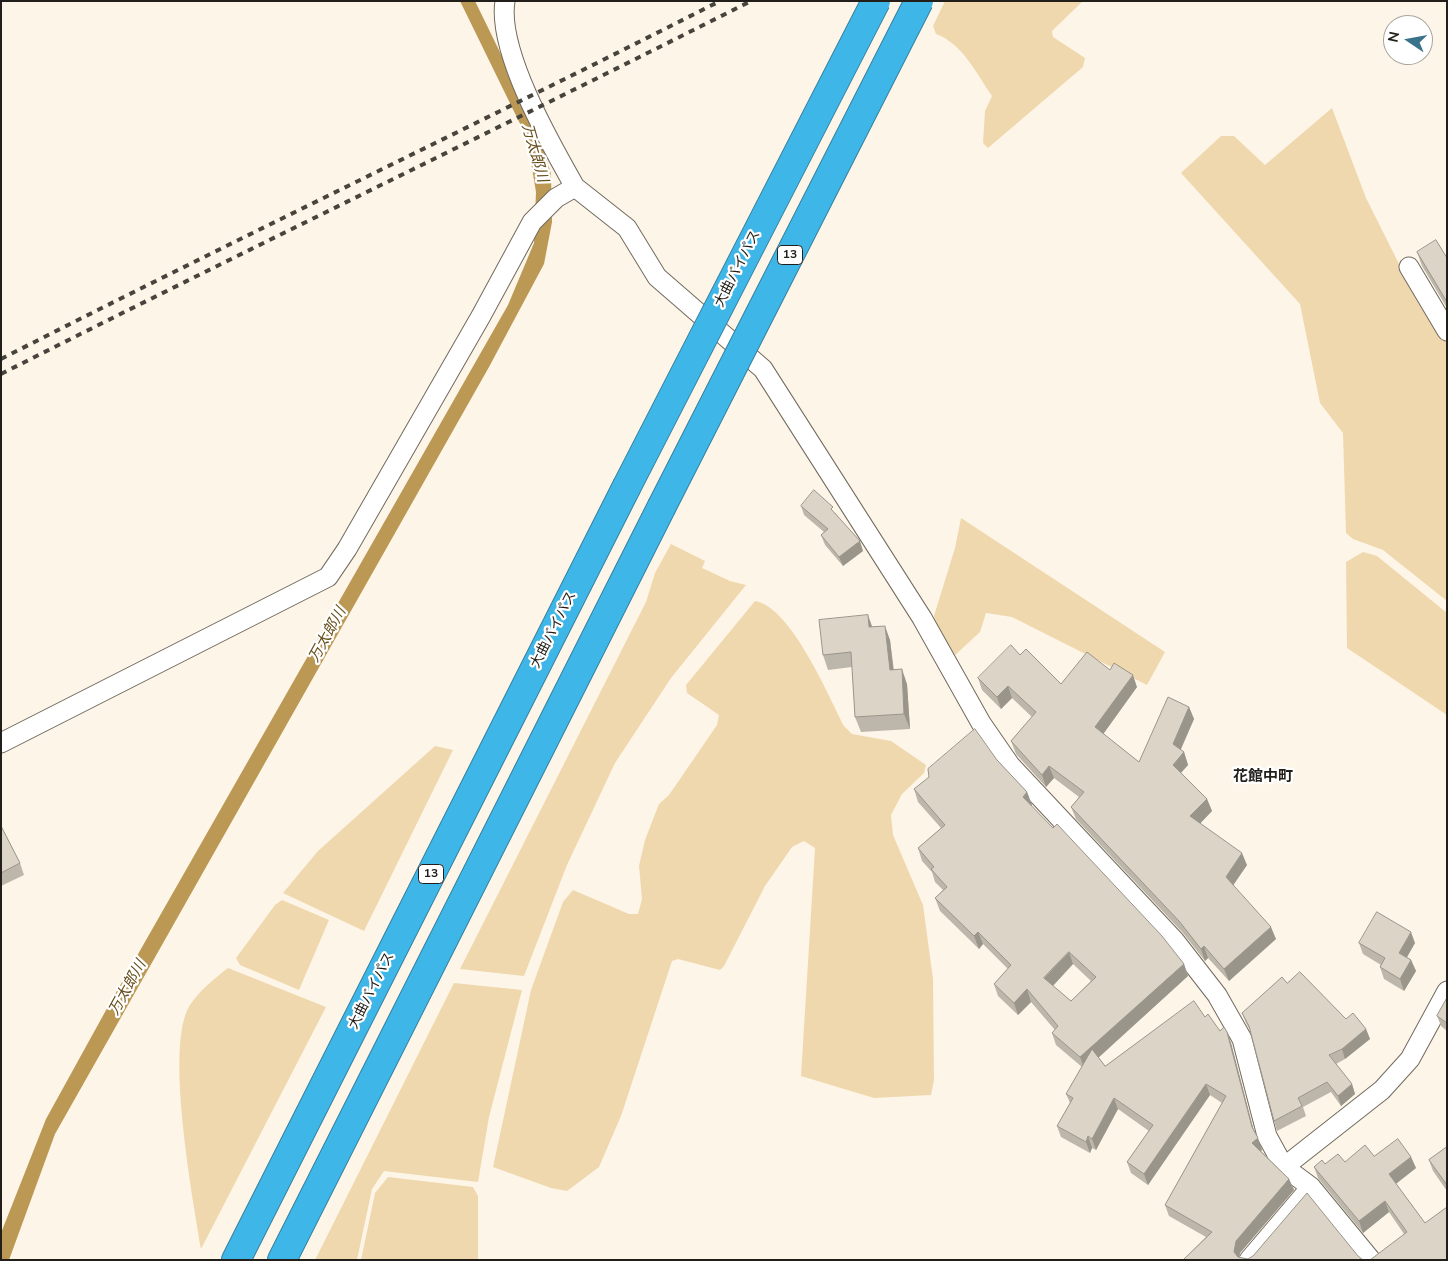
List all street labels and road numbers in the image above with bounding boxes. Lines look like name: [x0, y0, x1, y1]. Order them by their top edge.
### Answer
street label: 大曲バイパス: [711, 228, 765, 310]
road number: 13: [778, 246, 802, 264]
street label: 大曲バイパス: [527, 589, 581, 671]
road number: 13: [418, 864, 444, 884]
street label: 大曲バイパス: [345, 950, 399, 1032]

